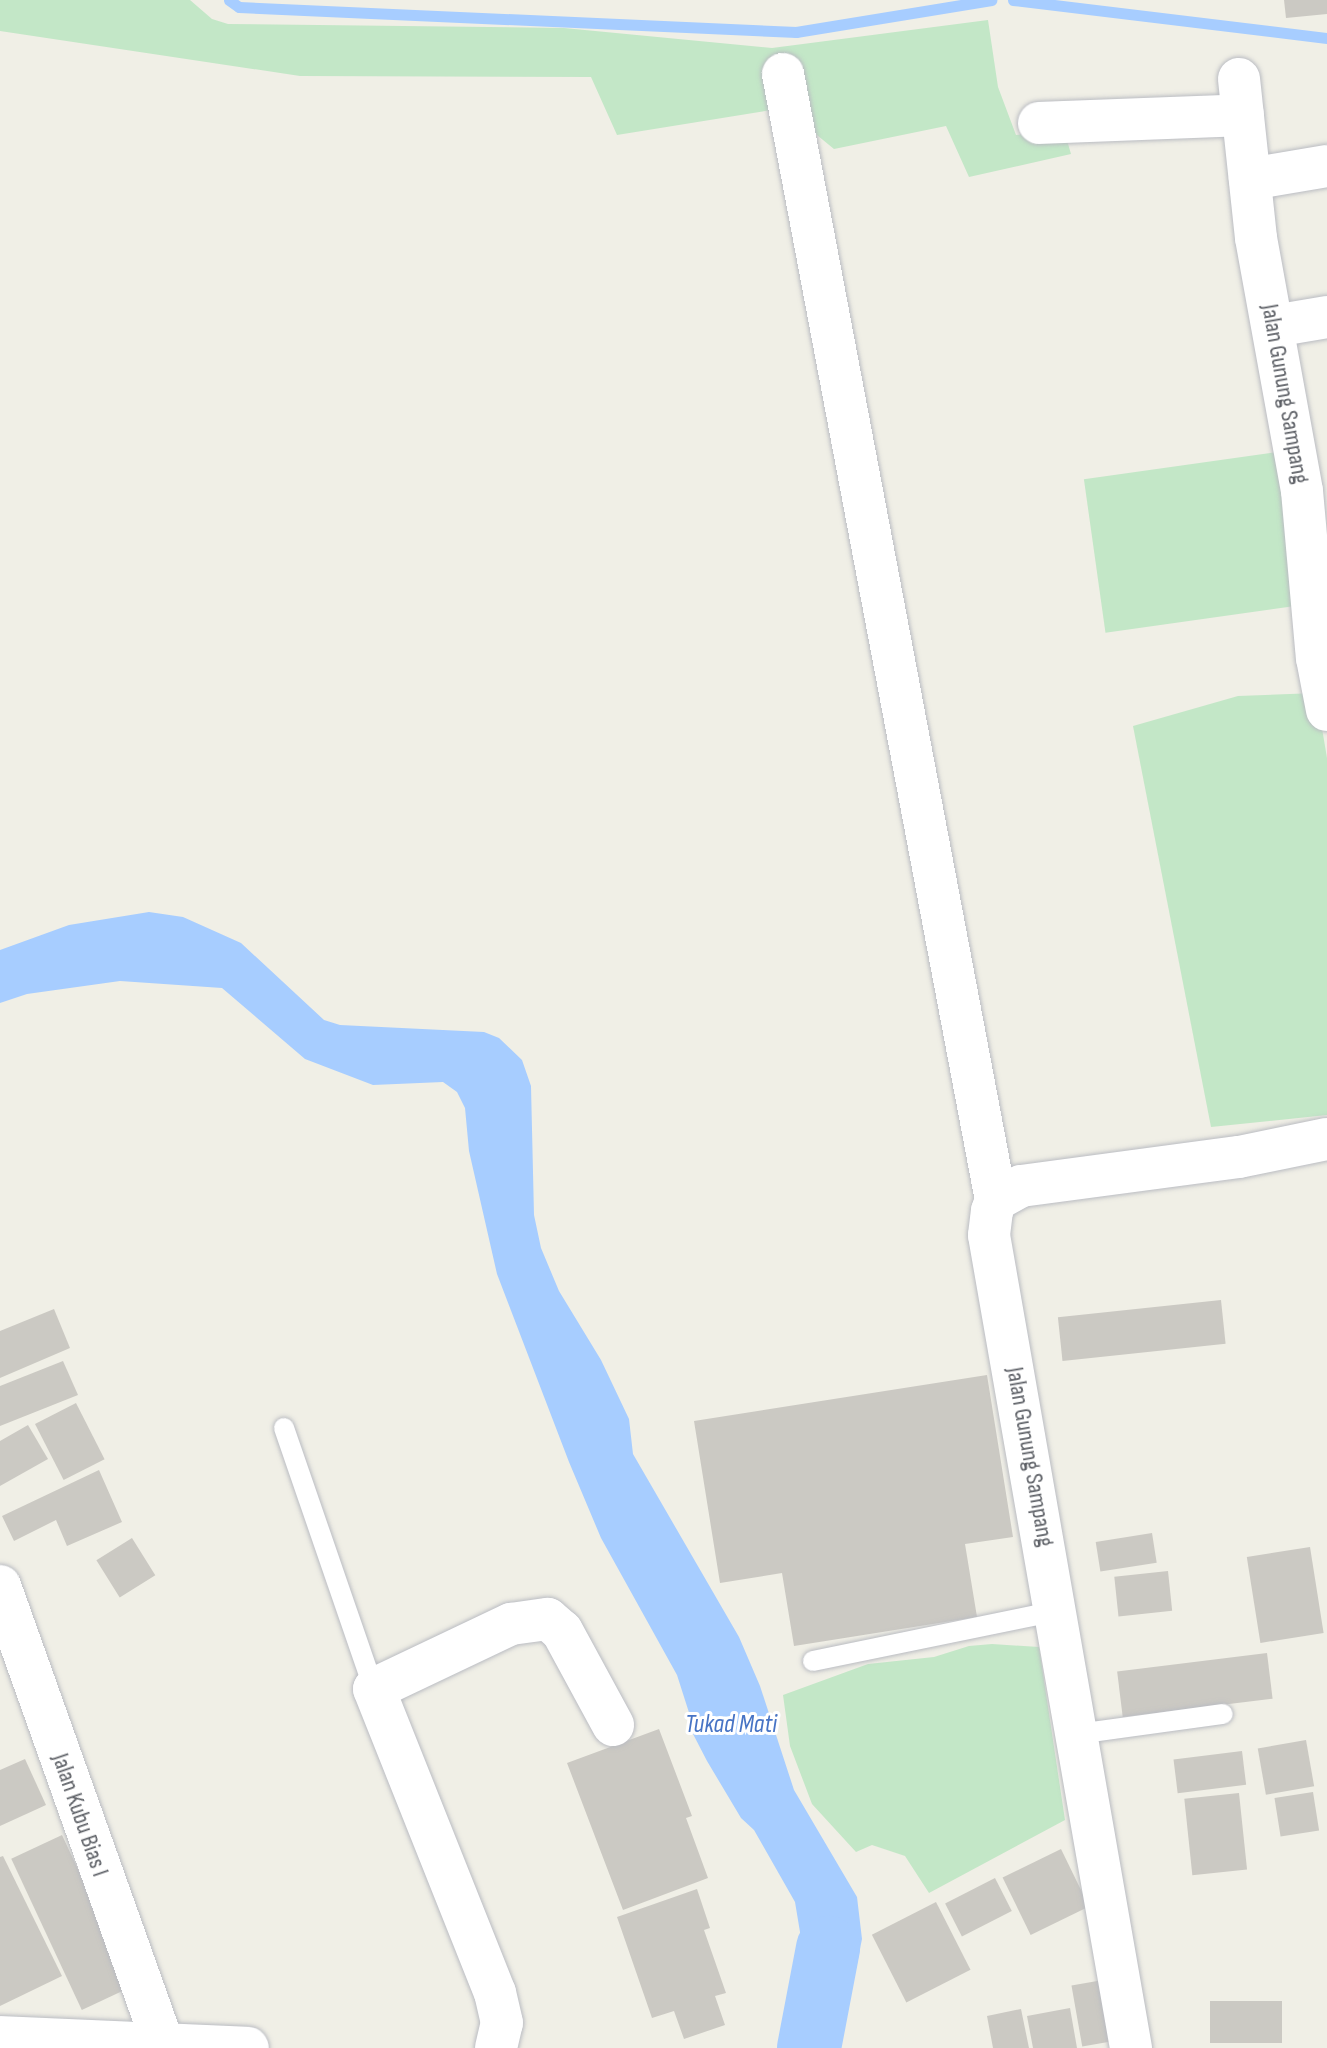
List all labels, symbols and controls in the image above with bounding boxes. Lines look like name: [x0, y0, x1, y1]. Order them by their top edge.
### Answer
street label: Jalan Gunung Sampang: [1255, 302, 1315, 486]
street label: Jalan Gunung Sampang: [1000, 1365, 1060, 1549]
water label: Tukad Mati: [685, 1709, 777, 1741]
street label: Jalan Kubu Bias I: [46, 1750, 114, 1880]

